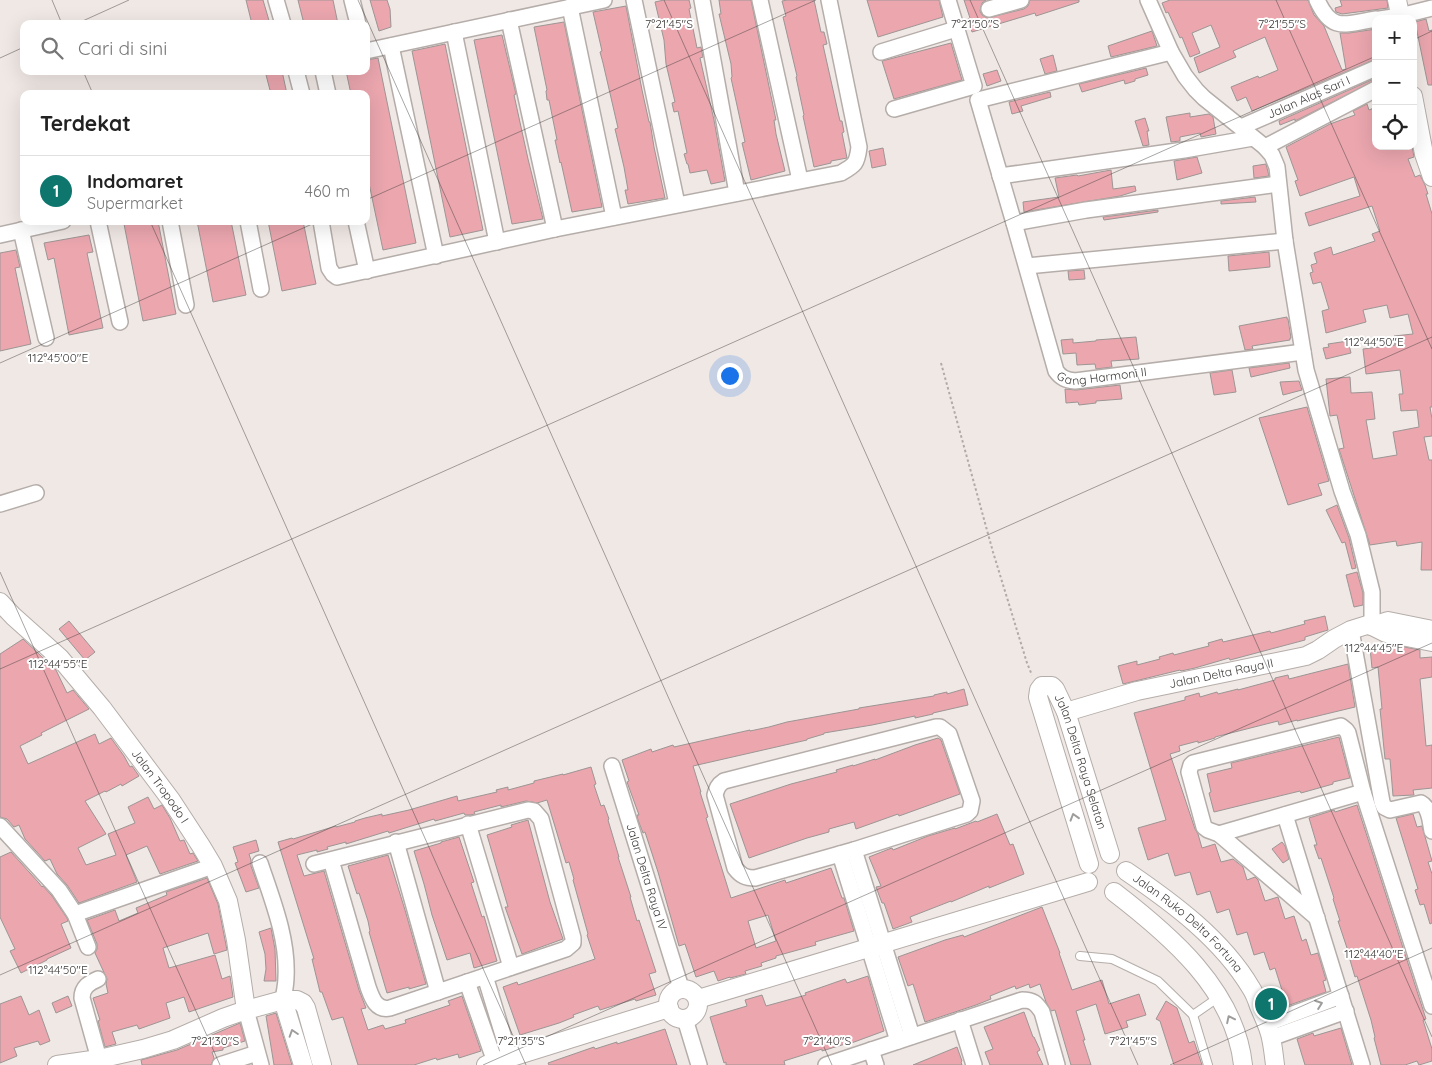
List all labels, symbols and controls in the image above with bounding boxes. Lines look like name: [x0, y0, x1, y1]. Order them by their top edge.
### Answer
map controls: [1372, 15, 1417, 150]
button: +: [1372, 15, 1417, 60]
text: 7°21'45"S: [645, 16, 693, 31]
text: 7°21'50"S: [951, 16, 1000, 31]
text: 7°21'55"S: [1258, 16, 1306, 31]
search box: [20, 20, 370, 75]
icon: search: [38, 34, 66, 62]
text: Cari di sini: [78, 36, 167, 60]
button: −: [1372, 60, 1417, 105]
street label: Jalan Alas Sari I: [1265, 72, 1352, 122]
button: locate: [1372, 105, 1417, 150]
text: Terdekat: [40, 110, 131, 136]
text: Indomaret: [87, 169, 184, 193]
text: 1: [53, 181, 59, 201]
text: 460 m: [304, 181, 350, 201]
text: Supermarket: [87, 193, 183, 213]
text: 112°44'50"E: [1344, 334, 1404, 349]
text: 112°45'00"E: [28, 350, 88, 365]
your location: [717, 363, 743, 389]
street label: Gang Harmoni II: [1054, 364, 1148, 388]
text: 112°44'45"E: [1345, 640, 1404, 655]
street label: Jalan Delta Raya II: [1168, 655, 1275, 691]
text: 112°44'55"E: [29, 656, 88, 671]
street label: Jalan Delta Raya Selatan: [1051, 691, 1110, 831]
street label: Jalan Tropodo I: [129, 746, 192, 826]
one-way arrow: [1070, 813, 1080, 822]
street label: Jalan Delta Raya IV: [623, 821, 671, 932]
street label: Jalan Ruko Delta Fortuna: [1130, 870, 1246, 975]
text: 112°44'40"E: [1344, 946, 1404, 961]
text: 112°44'50"E: [28, 962, 88, 977]
pin: 1: [1255, 985, 1287, 1023]
one-way arrow: [1315, 1000, 1323, 1010]
one-way arrow: [1226, 1015, 1236, 1024]
one-way arrow: [289, 1029, 299, 1037]
text: 7°21'30"S: [191, 1033, 239, 1048]
text: 7°21'35"S: [497, 1033, 545, 1048]
text: 7°21'40"S: [803, 1033, 851, 1048]
text: 7°21'45"S: [1109, 1033, 1157, 1048]

